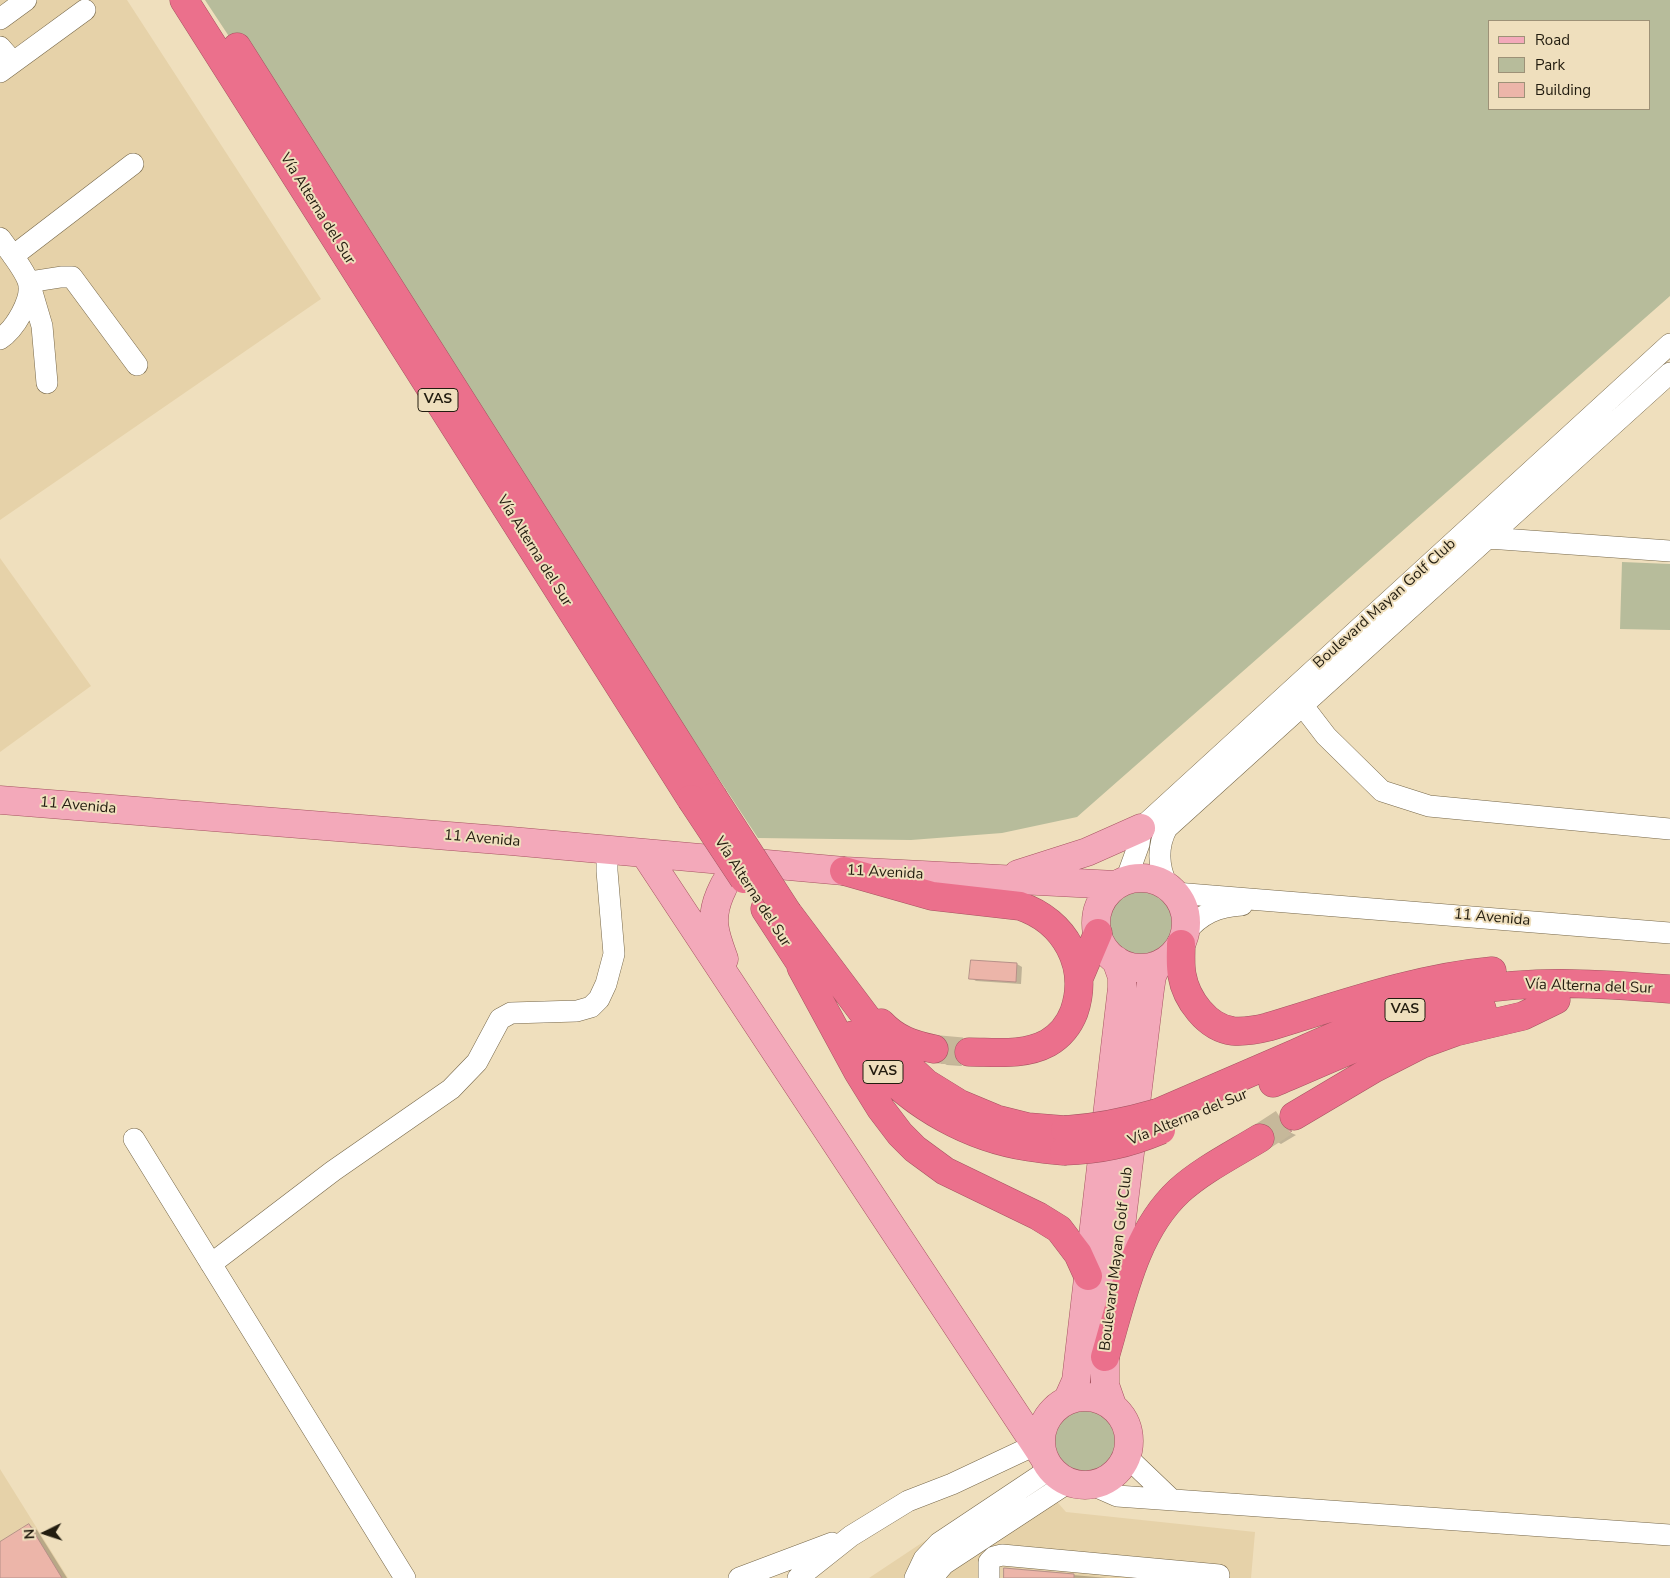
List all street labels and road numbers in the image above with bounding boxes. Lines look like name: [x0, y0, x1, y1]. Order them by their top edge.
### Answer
street label: Vía Alterna del Sur: [276, 150, 358, 268]
road number: VAS: [418, 388, 458, 412]
street label: Vía Alterna del Sur: [493, 492, 575, 610]
street label: Boulevard Mayan Golf Club: [1310, 535, 1460, 673]
street label: 11 Avenida: [39, 794, 117, 818]
street label: 11 Avenida: [443, 827, 521, 851]
street label: Vía Alterna del Sur: [710, 834, 794, 950]
street label: 11 Avenida: [846, 862, 924, 884]
street label: 11 Avenida: [1453, 906, 1531, 930]
street label: Vía Alterna del Sur: [1525, 976, 1653, 998]
road number: VAS: [1385, 998, 1425, 1022]
road number: VAS: [863, 1060, 903, 1084]
street label: Vía Alterna del Sur: [1125, 1086, 1251, 1150]
street label: Boulevard Mayan Golf Club: [1097, 1166, 1137, 1352]

